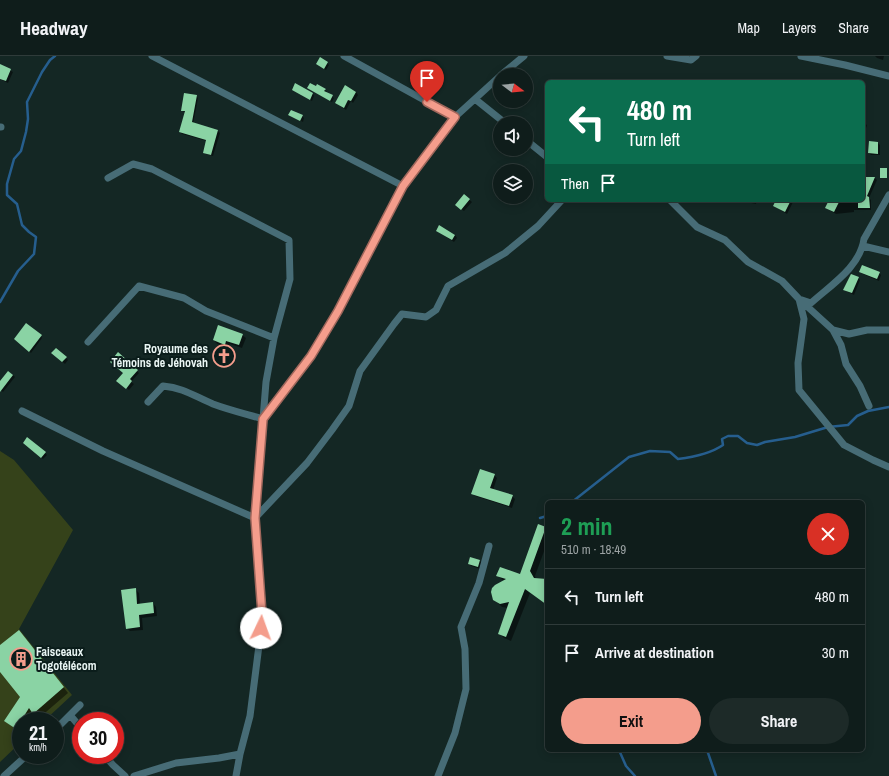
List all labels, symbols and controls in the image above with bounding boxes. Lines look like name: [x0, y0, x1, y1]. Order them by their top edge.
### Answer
text: Headway: [20, 15, 88, 41]
text: Map: [738, 19, 760, 37]
text: Layers: [782, 19, 816, 37]
text: Share: [838, 19, 869, 37]
pin: [410, 61, 444, 102]
icon: arrive: [416, 67, 438, 89]
north arrow: [493, 68, 533, 108]
map controls: [493, 68, 533, 204]
text: 480 m: [627, 91, 692, 129]
icon: left: [561, 96, 613, 148]
button: sound: [493, 116, 533, 156]
text: Turn left: [627, 127, 680, 152]
button: layers: [493, 164, 533, 204]
icon: arrive: [597, 172, 619, 194]
text: Then: [561, 173, 589, 194]
place label: Royaume des Témoins de Jéhovah: [111, 341, 209, 371]
church icon: Royaume des Témoins de Jéhovah: [211, 343, 237, 369]
text: 2 min: [561, 510, 612, 542]
button: close: [807, 513, 849, 555]
text: 510 m · 18:49: [561, 541, 626, 558]
icon: left: [561, 586, 583, 608]
text: Turn left: [595, 586, 643, 607]
text: 480 m: [815, 586, 849, 607]
position arrow: [240, 607, 282, 649]
icon: arrive: [561, 642, 583, 664]
text: Arrive at destination: [595, 642, 714, 663]
text: 30 m: [822, 642, 849, 663]
place label: Faisceaux Togotélécom: [36, 644, 97, 674]
building icon: Faisceaux Togotélécom: [8, 646, 34, 672]
button: Exit: [561, 698, 701, 744]
button: Share: [709, 698, 849, 744]
speed limit sign: 30: [72, 712, 124, 764]
text: 21: [29, 719, 47, 746]
text: km/h: [29, 741, 47, 754]

